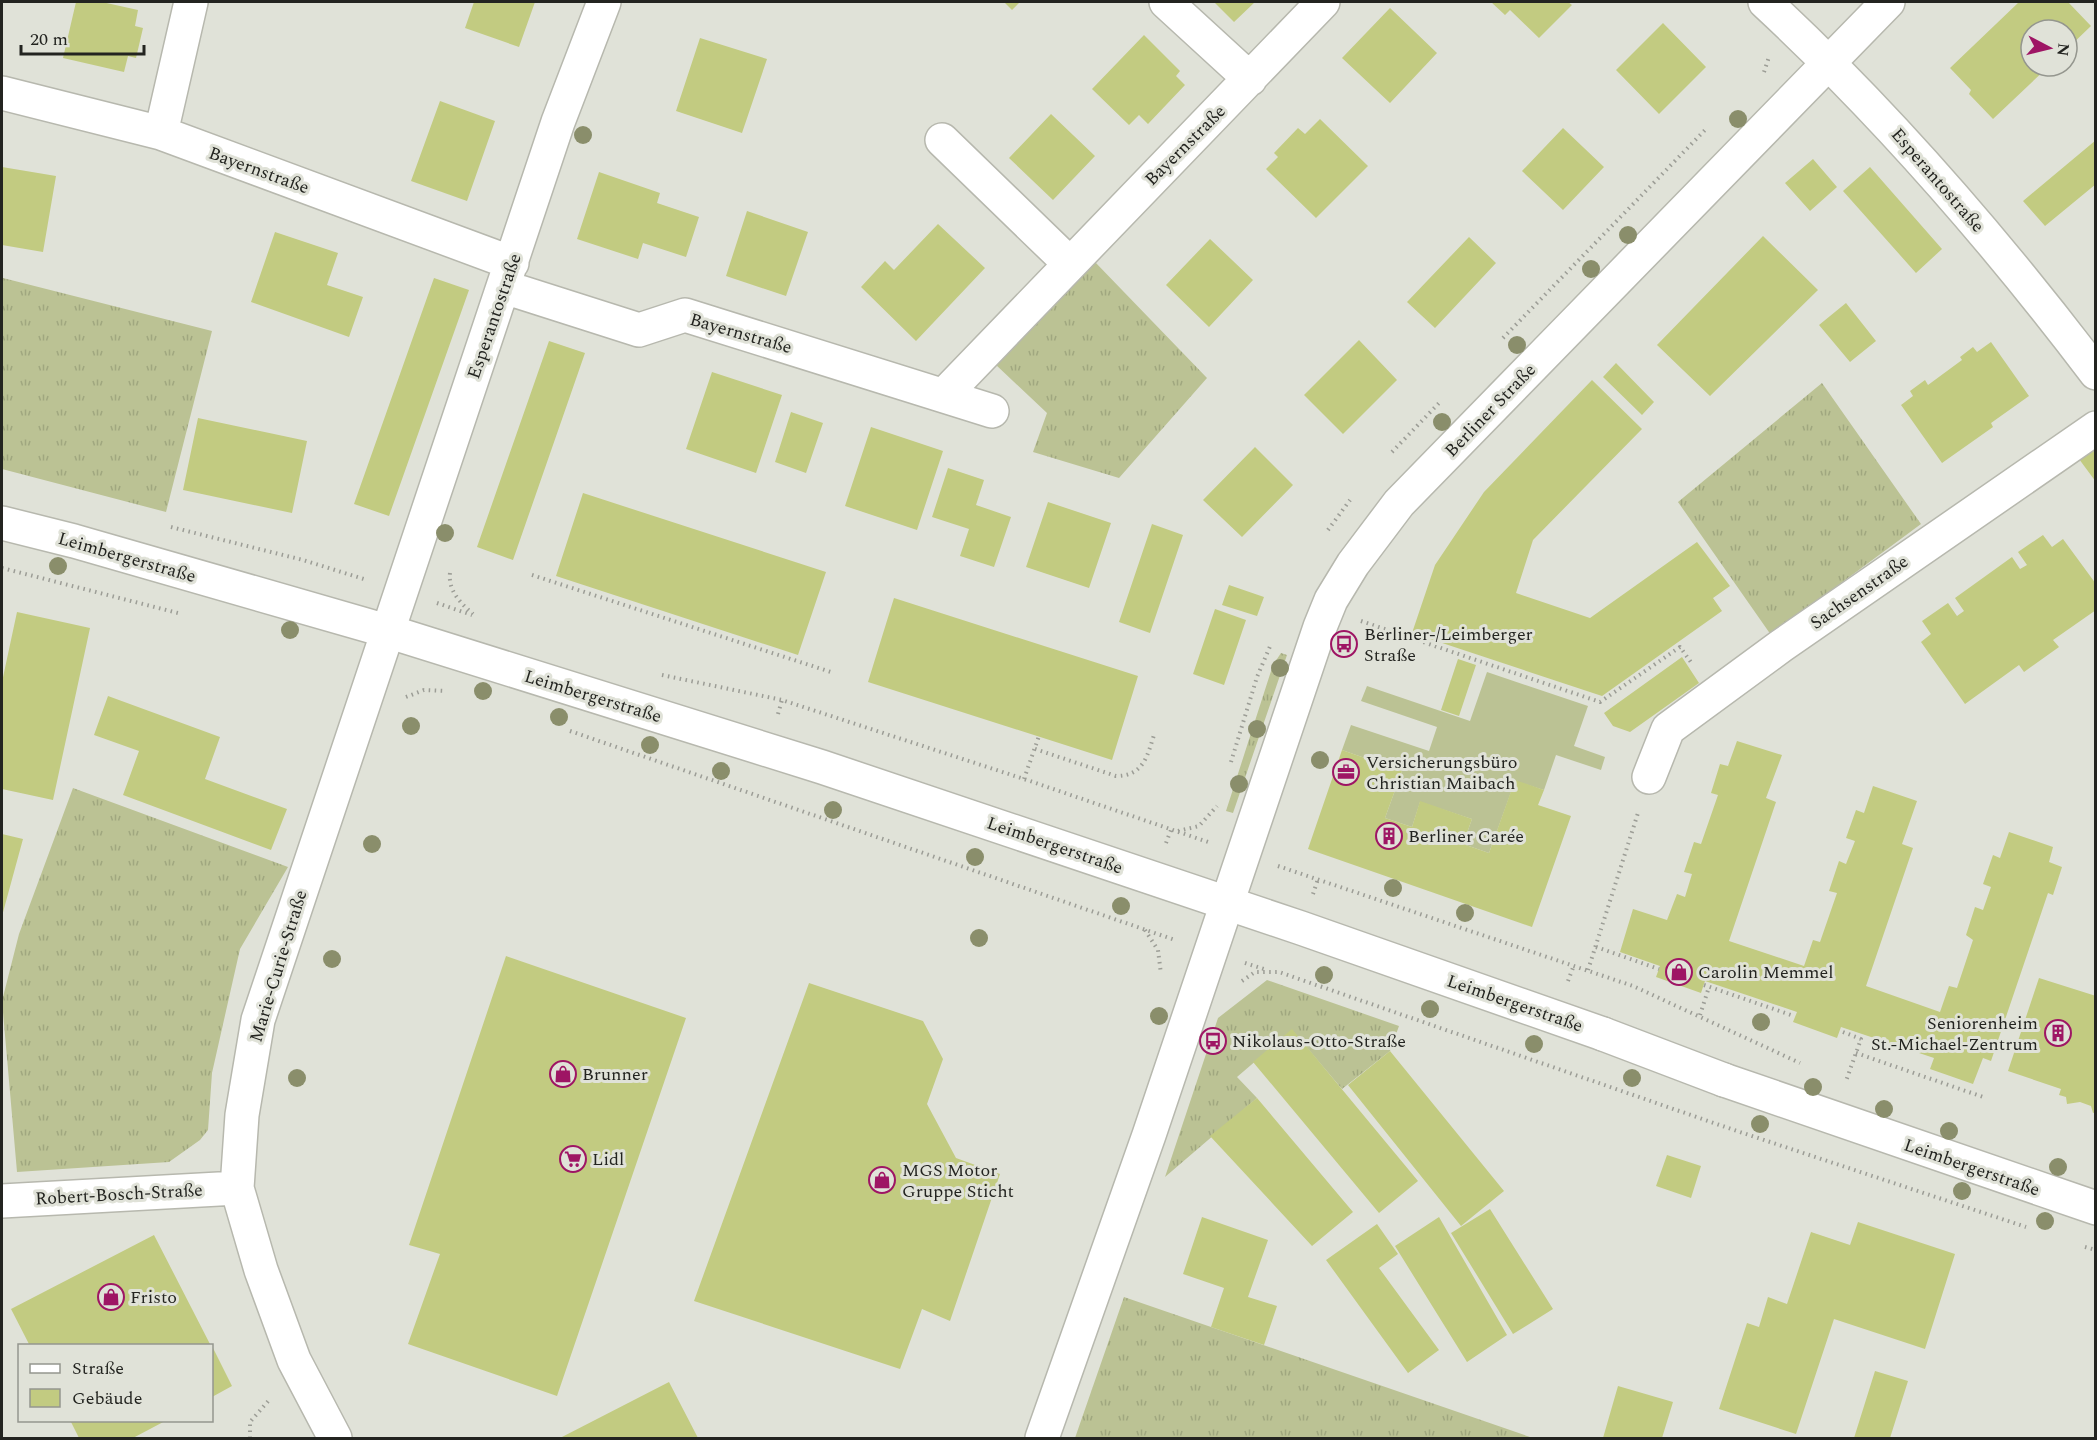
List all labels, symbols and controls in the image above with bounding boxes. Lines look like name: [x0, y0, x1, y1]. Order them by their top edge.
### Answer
scale bar: [21, 18, 144, 56]
north arrow: [2019, 18, 2079, 78]
text: 20 m: [30, 26, 68, 53]
text: N: [2050, 42, 2076, 58]
street label: Bayernstraße: [1139, 99, 1232, 192]
street label: Esperantostraße: [1884, 122, 1991, 239]
street label: Bayernstraße: [205, 140, 313, 201]
street label: Esperantostraße: [460, 250, 529, 383]
street label: Bayernstraße: [686, 306, 795, 361]
street label: Berliner Straße: [1438, 357, 1542, 463]
street label: Leimbergerstraße: [55, 525, 199, 590]
street label: Sachsenstraße: [1805, 548, 1914, 636]
place label: Berliner-/Leimberger Straße: [1364, 621, 1533, 669]
bus stop icon: Berliner-/Leimberger Straße: [1329, 629, 1359, 659]
street label: Leimbergerstraße: [521, 663, 665, 730]
place label: Versicherungsbüro Christian Maibach: [1366, 749, 1517, 797]
office icon: Versicherungsbüro Christian Maibach: [1331, 757, 1361, 787]
street label: Leimbergerstraße: [983, 810, 1127, 881]
building icon: Berliner Carée: [1374, 821, 1404, 851]
place label: Berliner Carée: [1408, 823, 1524, 850]
street label: Marie-Curie-Straße: [242, 887, 314, 1046]
shop icon: Carolin Memmel: [1664, 957, 1694, 987]
place label: Carolin Memmel: [1698, 959, 1834, 986]
street label: Leimbergerstraße: [1443, 968, 1587, 1039]
place label: Seniorenheim St.-Michael-Zentrum: [1871, 1010, 2038, 1058]
building icon: Seniorenheim St.-Michael-Zentrum: [2043, 1018, 2073, 1048]
bus stop icon: Nikolaus-Otto-Straße: [1198, 1026, 1228, 1056]
place label: Nikolaus-Otto-Straße: [1232, 1028, 1406, 1055]
shop icon: Brunner: [548, 1059, 578, 1089]
place label: Brunner: [582, 1061, 648, 1088]
street label: Leimbergerstraße: [1900, 1132, 2044, 1203]
supermarket icon: Lidl: [558, 1144, 588, 1174]
place label: Lidl: [592, 1146, 624, 1173]
place label: MGS Motor Gruppe Sticht: [902, 1157, 1014, 1205]
shop icon: MGS Motor Gruppe Sticht: [867, 1165, 897, 1195]
street label: Robert-Bosch-Straße: [35, 1177, 203, 1212]
shop icon: Fristo: [96, 1282, 126, 1312]
place label: Fristo: [130, 1284, 177, 1311]
legend: [18, 1344, 213, 1422]
text: Straße: [72, 1355, 124, 1382]
text: Gebäude: [72, 1385, 142, 1412]

